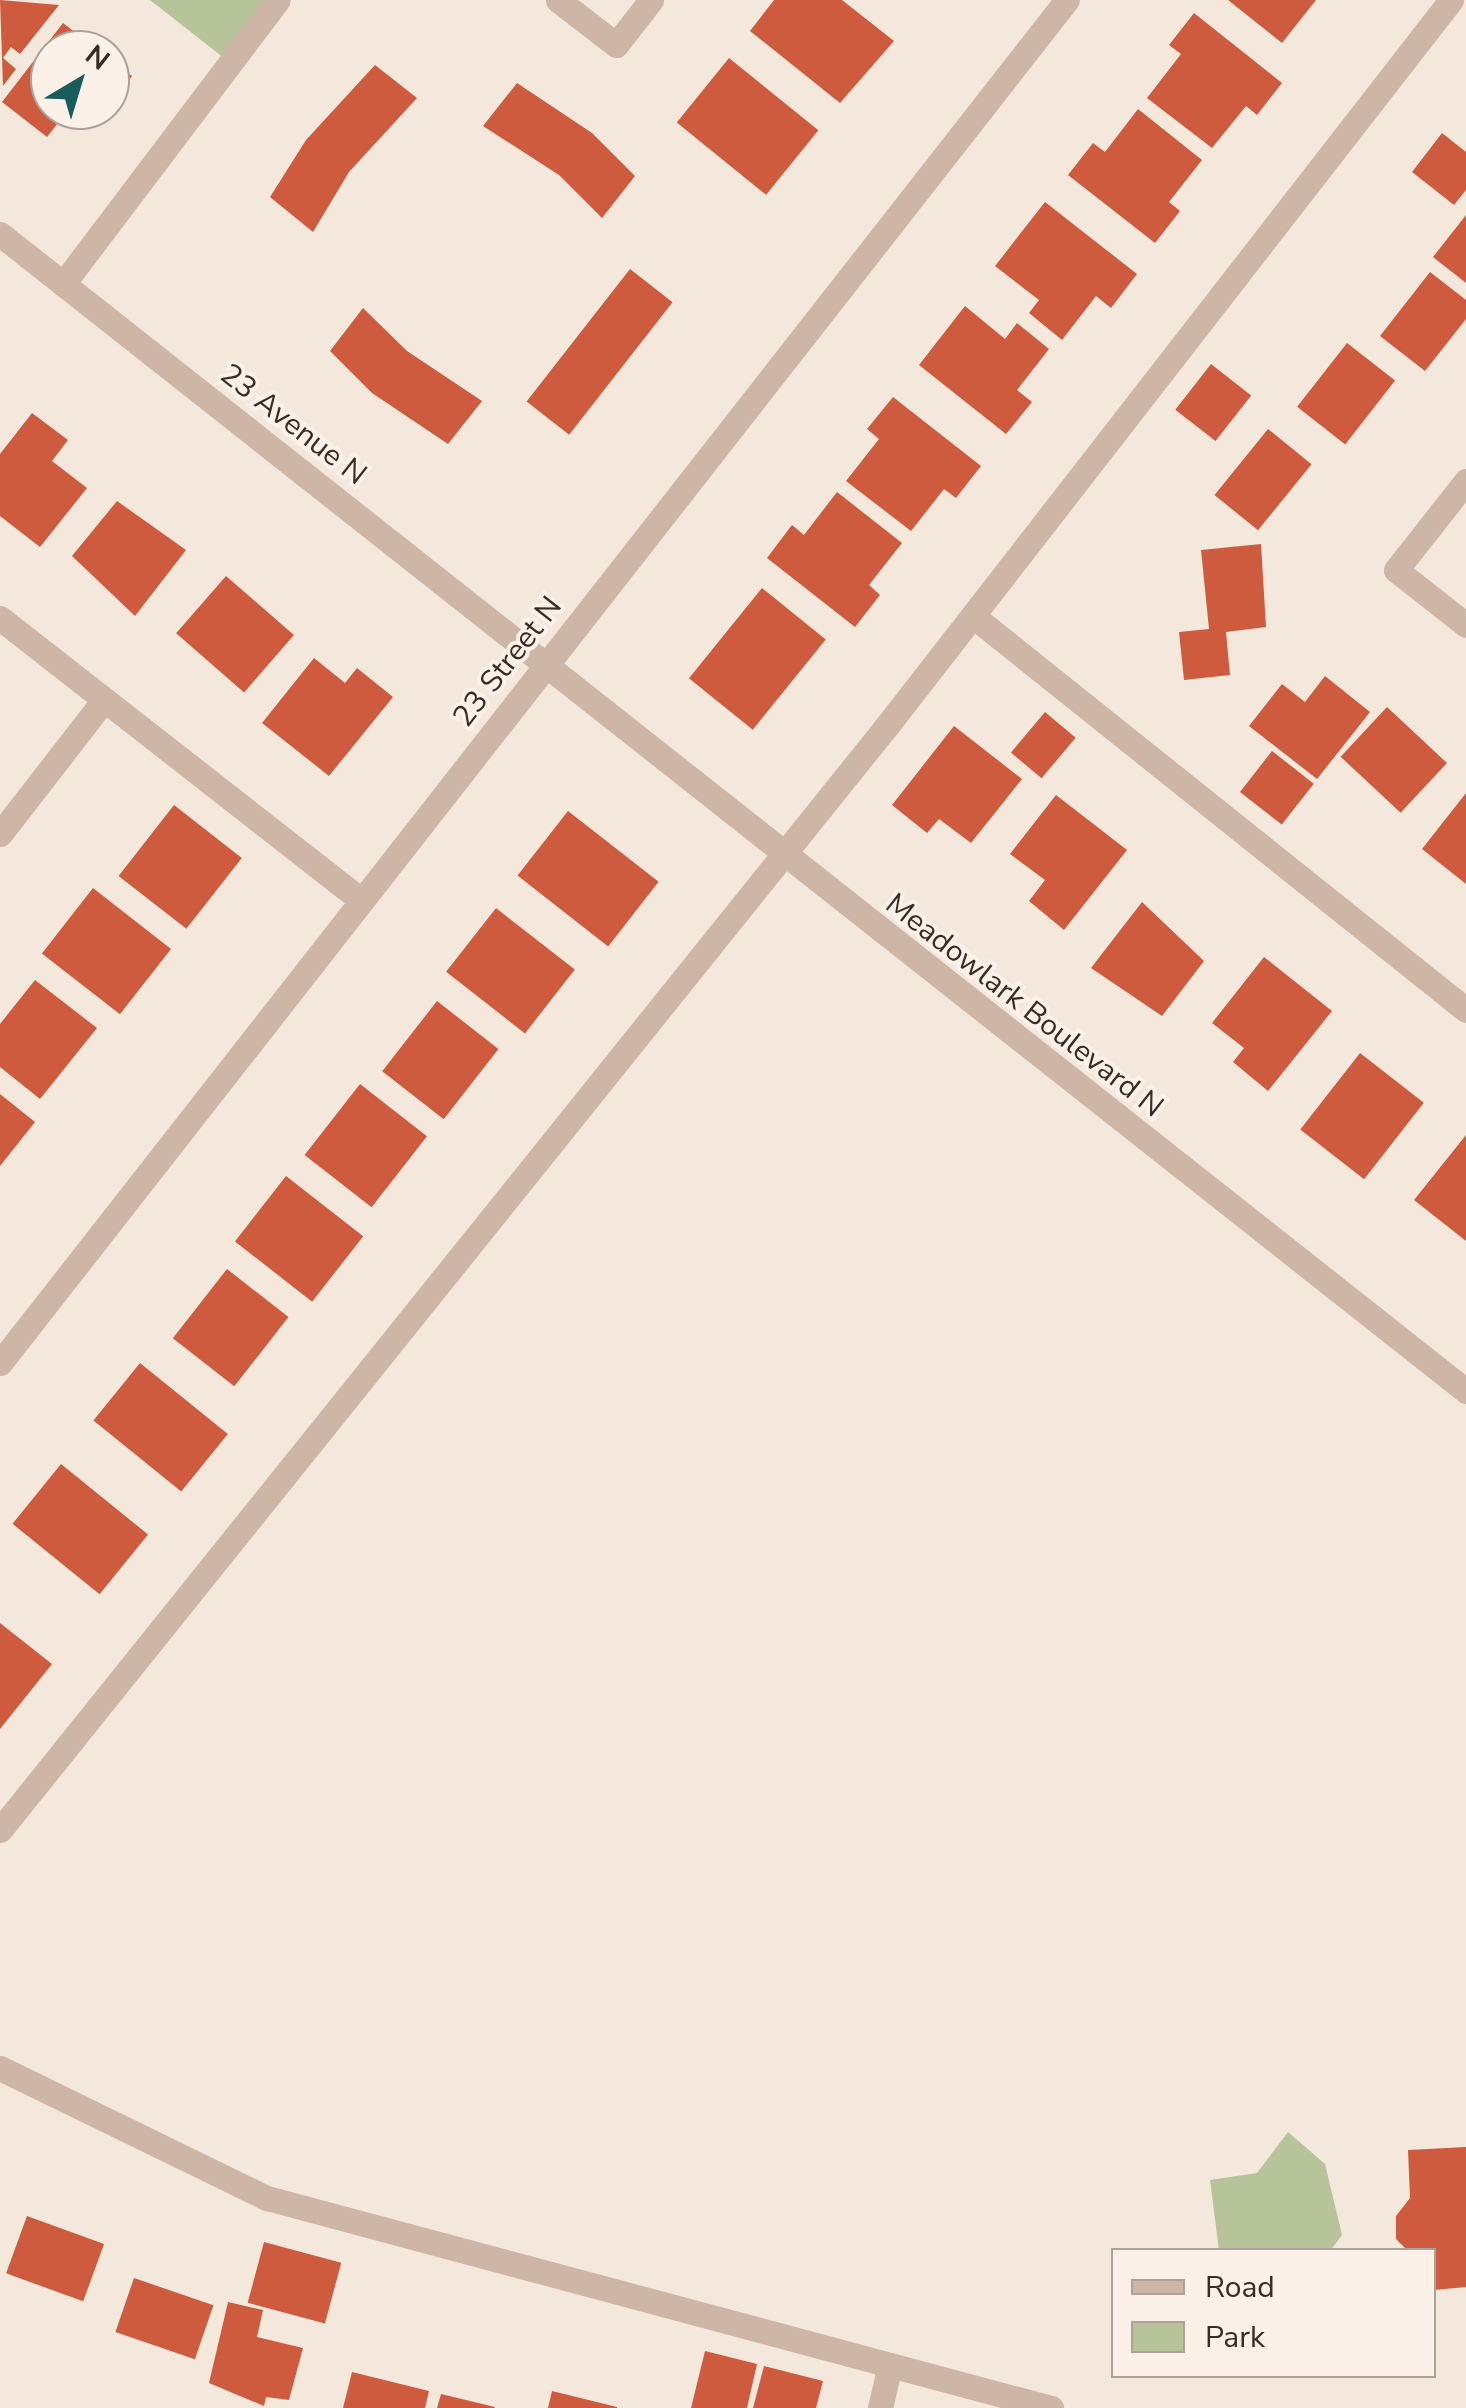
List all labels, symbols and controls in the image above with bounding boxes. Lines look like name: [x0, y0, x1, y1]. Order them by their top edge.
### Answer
north arrow: [30, 30, 130, 130]
text: N: [77, 37, 117, 79]
street label: 23 Avenue N: [213, 357, 373, 493]
street label: 23 Street N: [446, 590, 570, 734]
street label: Meadowlark Boulevard N: [878, 886, 1170, 1126]
legend: [1111, 2248, 1436, 2378]
text: Road: [1205, 2267, 1275, 2308]
text: Park: [1205, 2317, 1265, 2358]

